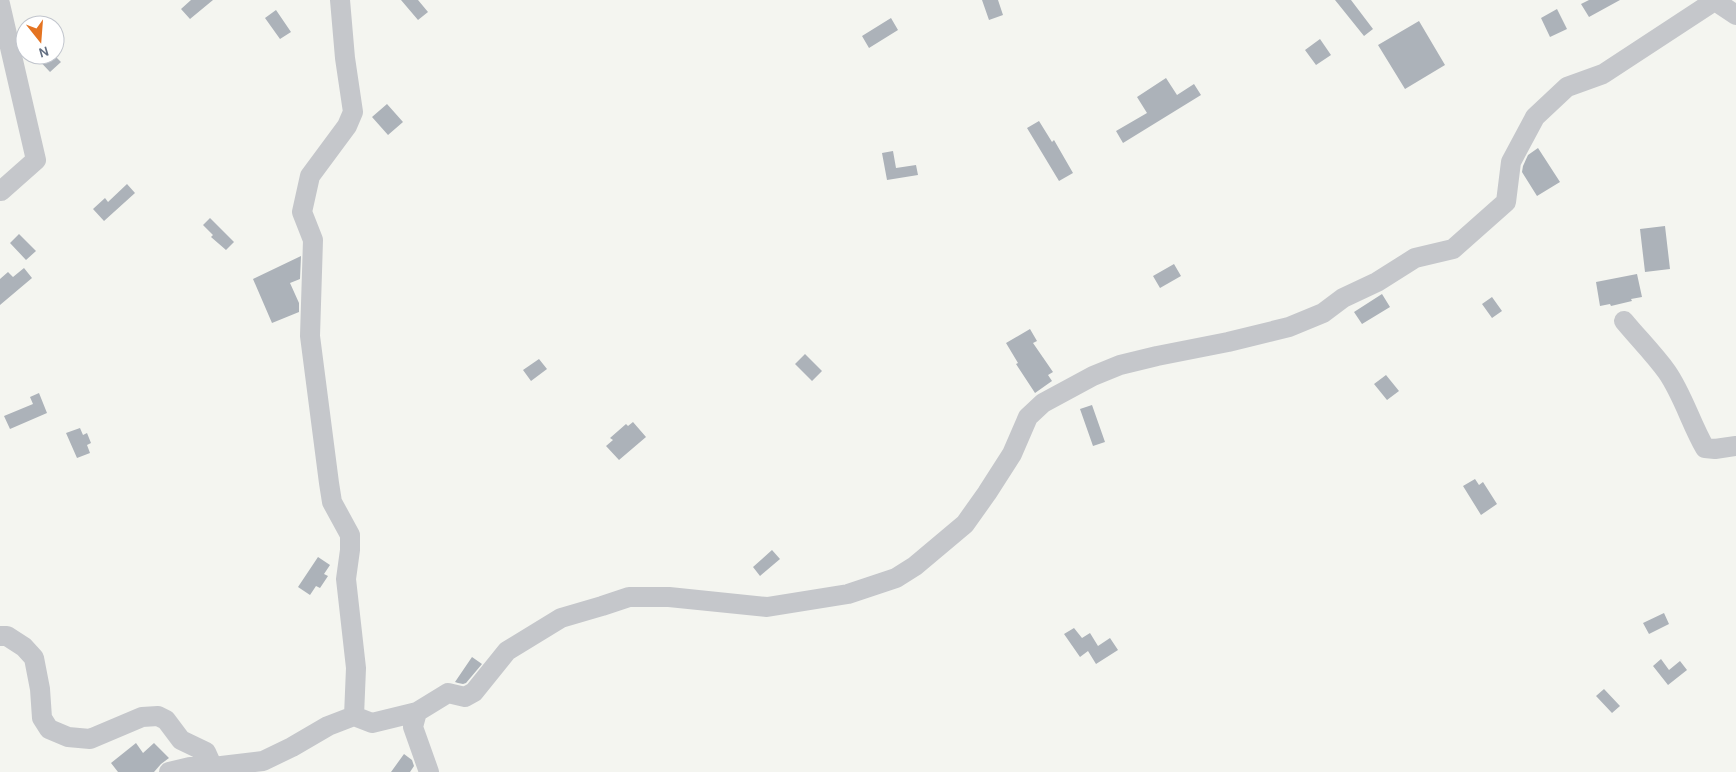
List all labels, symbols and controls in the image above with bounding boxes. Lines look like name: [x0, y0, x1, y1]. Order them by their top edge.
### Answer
north arrow: [15, 15, 65, 65]
text: N: [36, 42, 51, 62]

